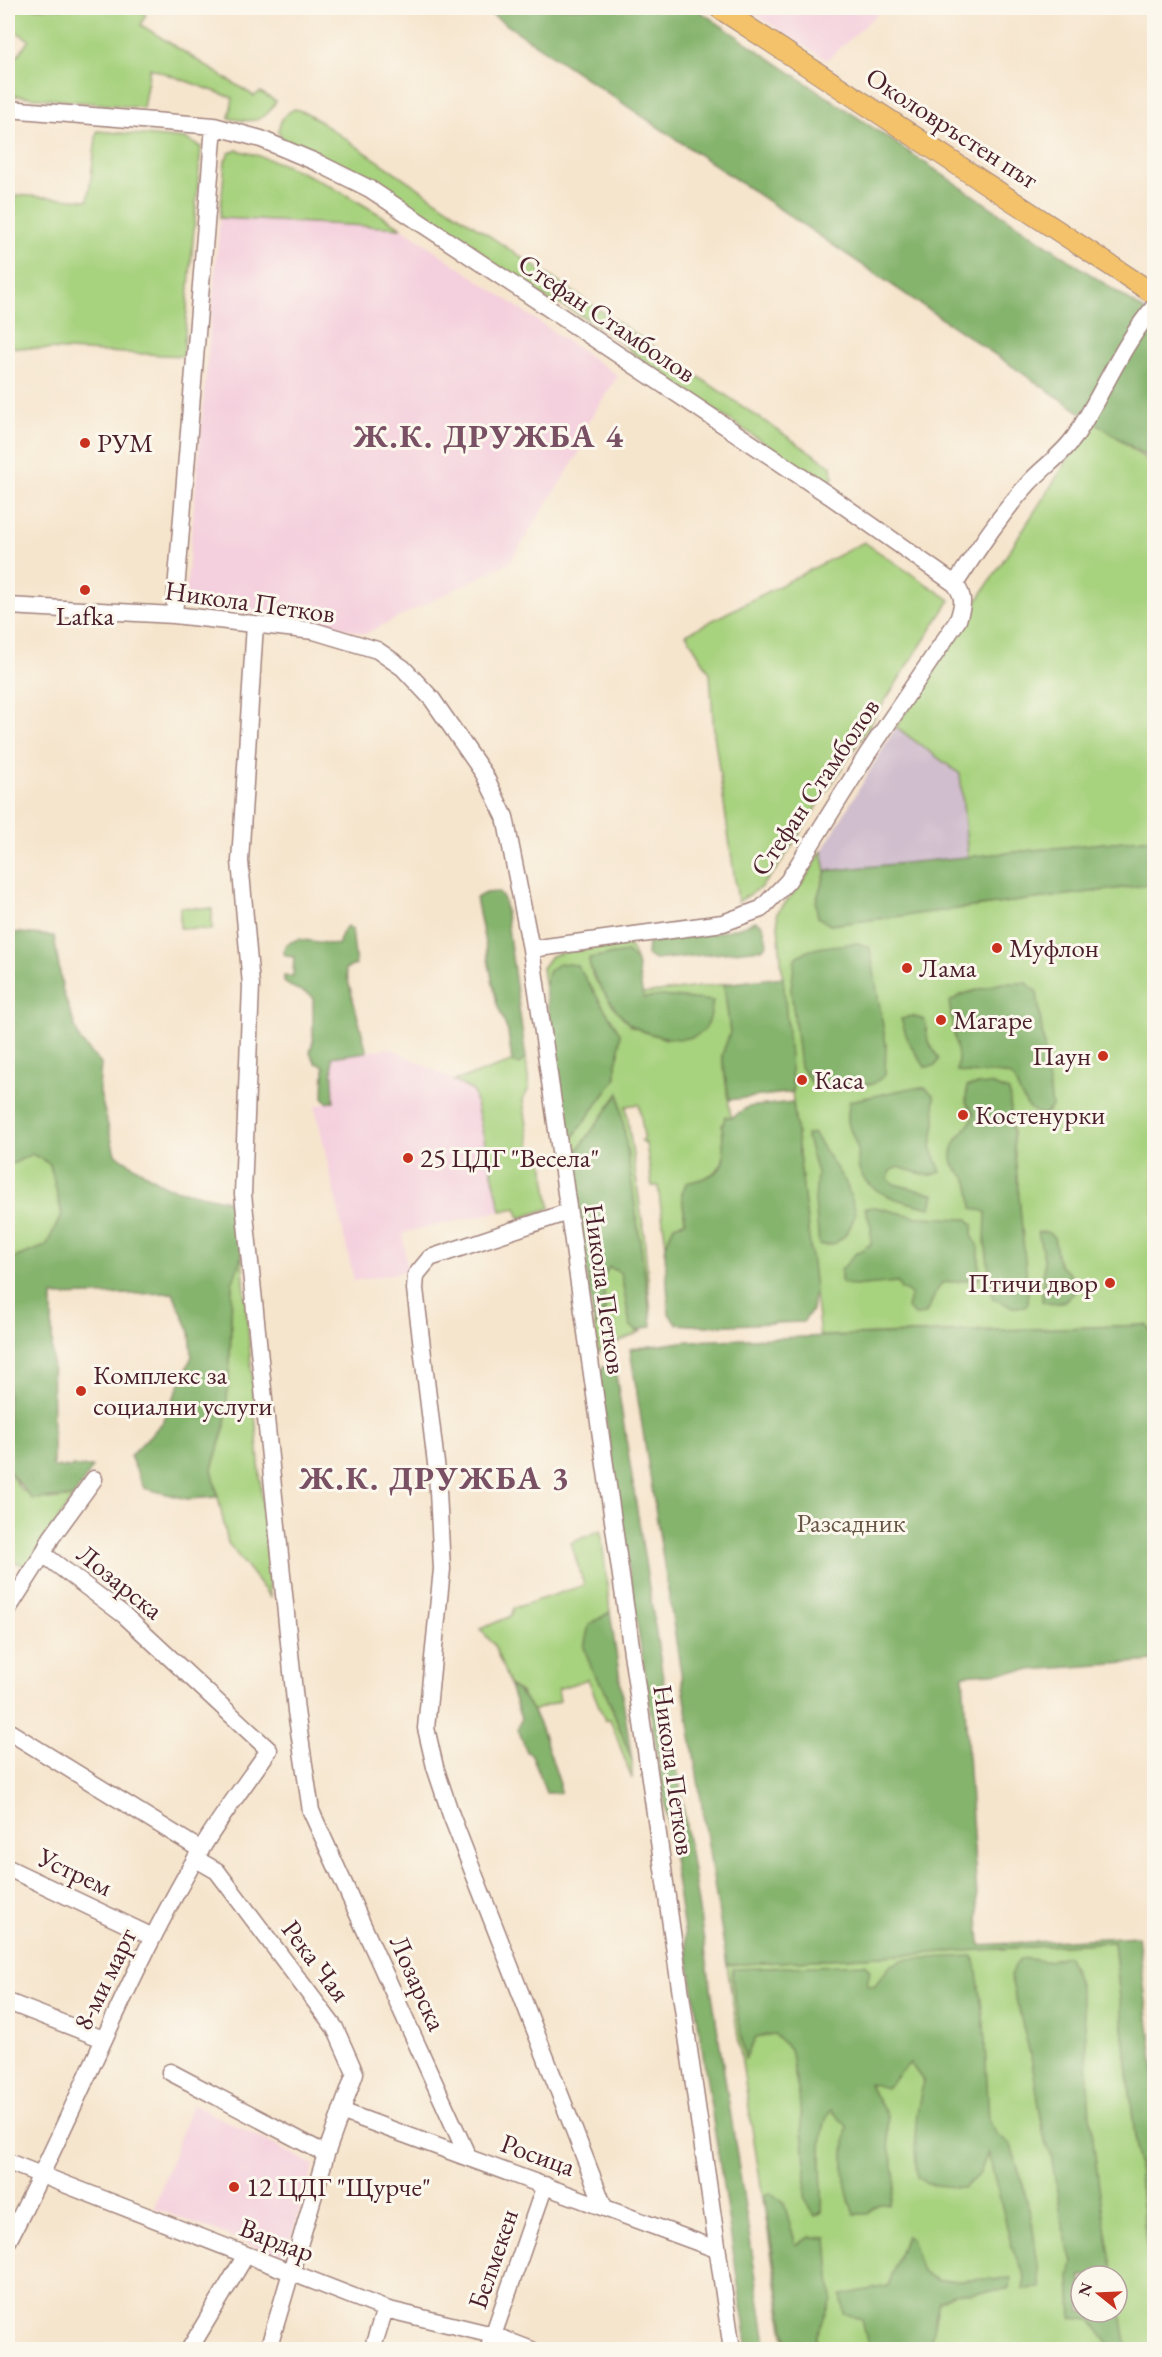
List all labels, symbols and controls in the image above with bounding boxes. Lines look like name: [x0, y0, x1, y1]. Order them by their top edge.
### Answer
street label: Околовръстен път: [859, 59, 1045, 196]
street label: Стефан Стамболов: [512, 245, 703, 390]
district label: Ж.К. ДРУЖБА 4: [353, 414, 624, 457]
place label: РУМ: [97, 425, 153, 460]
marker: РУМ: [78, 436, 92, 450]
street label: Никола Петков: [163, 572, 337, 631]
marker: Lafka: [78, 583, 92, 597]
place label: Lafka: [56, 598, 115, 633]
street label: Стефан Стамболов: [742, 691, 887, 882]
place label: Муфлон: [1009, 930, 1099, 965]
marker: Муфлон: [990, 941, 1004, 955]
place label: Лама: [919, 950, 977, 985]
marker: Лама: [900, 961, 914, 975]
place label: Магаре: [953, 1002, 1032, 1037]
marker: Магаре: [934, 1013, 948, 1027]
place label: Паун: [1032, 1038, 1091, 1073]
marker: Паун: [1096, 1049, 1110, 1063]
place label: Каса: [814, 1062, 864, 1097]
marker: Каса: [795, 1073, 809, 1087]
place label: Костенурки: [975, 1097, 1105, 1132]
marker: Костенурки: [956, 1108, 970, 1122]
place label: 25 ЦДГ "Весела": [420, 1140, 599, 1175]
marker: 25 ЦДГ "Весела": [401, 1151, 415, 1165]
street label: Никола Петков: [576, 1202, 635, 1376]
place label: Птичи двор: [967, 1265, 1098, 1300]
marker: Птичи двор: [1103, 1276, 1117, 1290]
place label: Комплекс за социални услуги: [93, 1357, 273, 1423]
marker: Комплекс за социални услуги: [74, 1384, 88, 1398]
district label: Ж.К. ДРУЖБА 3: [299, 1456, 570, 1499]
park label: Разсадник: [796, 1505, 906, 1540]
street label: Лозарска: [70, 1536, 171, 1627]
street label: Никола Петков: [645, 1683, 704, 1857]
street label: Устрем: [32, 1839, 118, 1904]
street label: Река Чая: [274, 1913, 359, 2009]
street label: 8-ми март: [65, 1922, 144, 2036]
street label: Лозарска: [382, 1929, 455, 2036]
street label: Росица: [496, 2125, 580, 2184]
place label: 12 ЦДГ "Щурче": [246, 2169, 431, 2204]
marker: 12 ЦДГ "Щурче": [227, 2180, 241, 2194]
street label: Белмекен: [459, 2204, 526, 2314]
street label: Вардар: [235, 2209, 319, 2270]
north arrow: [1069, 2264, 1129, 2324]
text: N: [1073, 2280, 1097, 2299]

